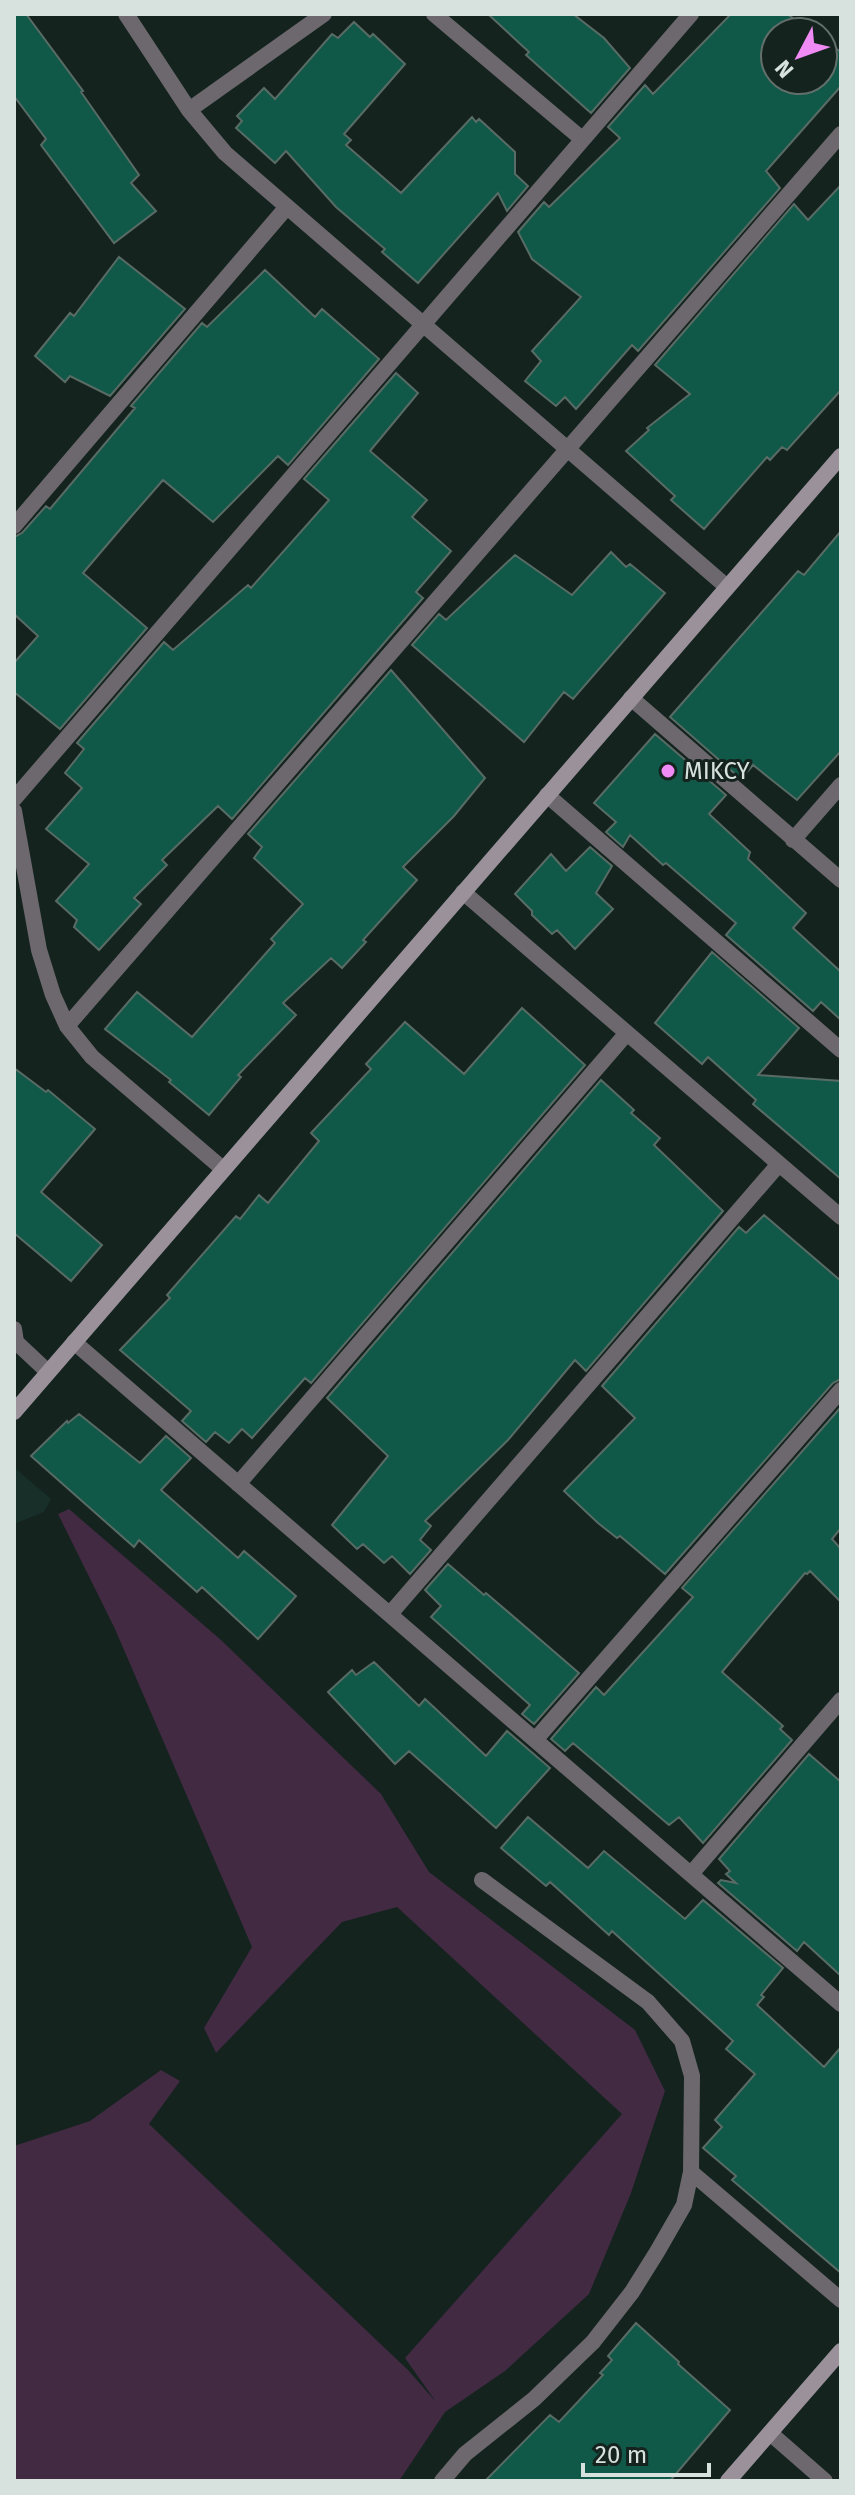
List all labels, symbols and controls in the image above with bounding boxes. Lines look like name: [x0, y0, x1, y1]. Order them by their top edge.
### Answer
north arrow: [759, 16, 839, 96]
text: N: [769, 54, 799, 83]
place label: MIKCY: [684, 757, 751, 785]
marker: MIKCY: [659, 762, 677, 780]
scale bar: [583, 2427, 709, 2477]
text: 20 m: [595, 2441, 647, 2469]

